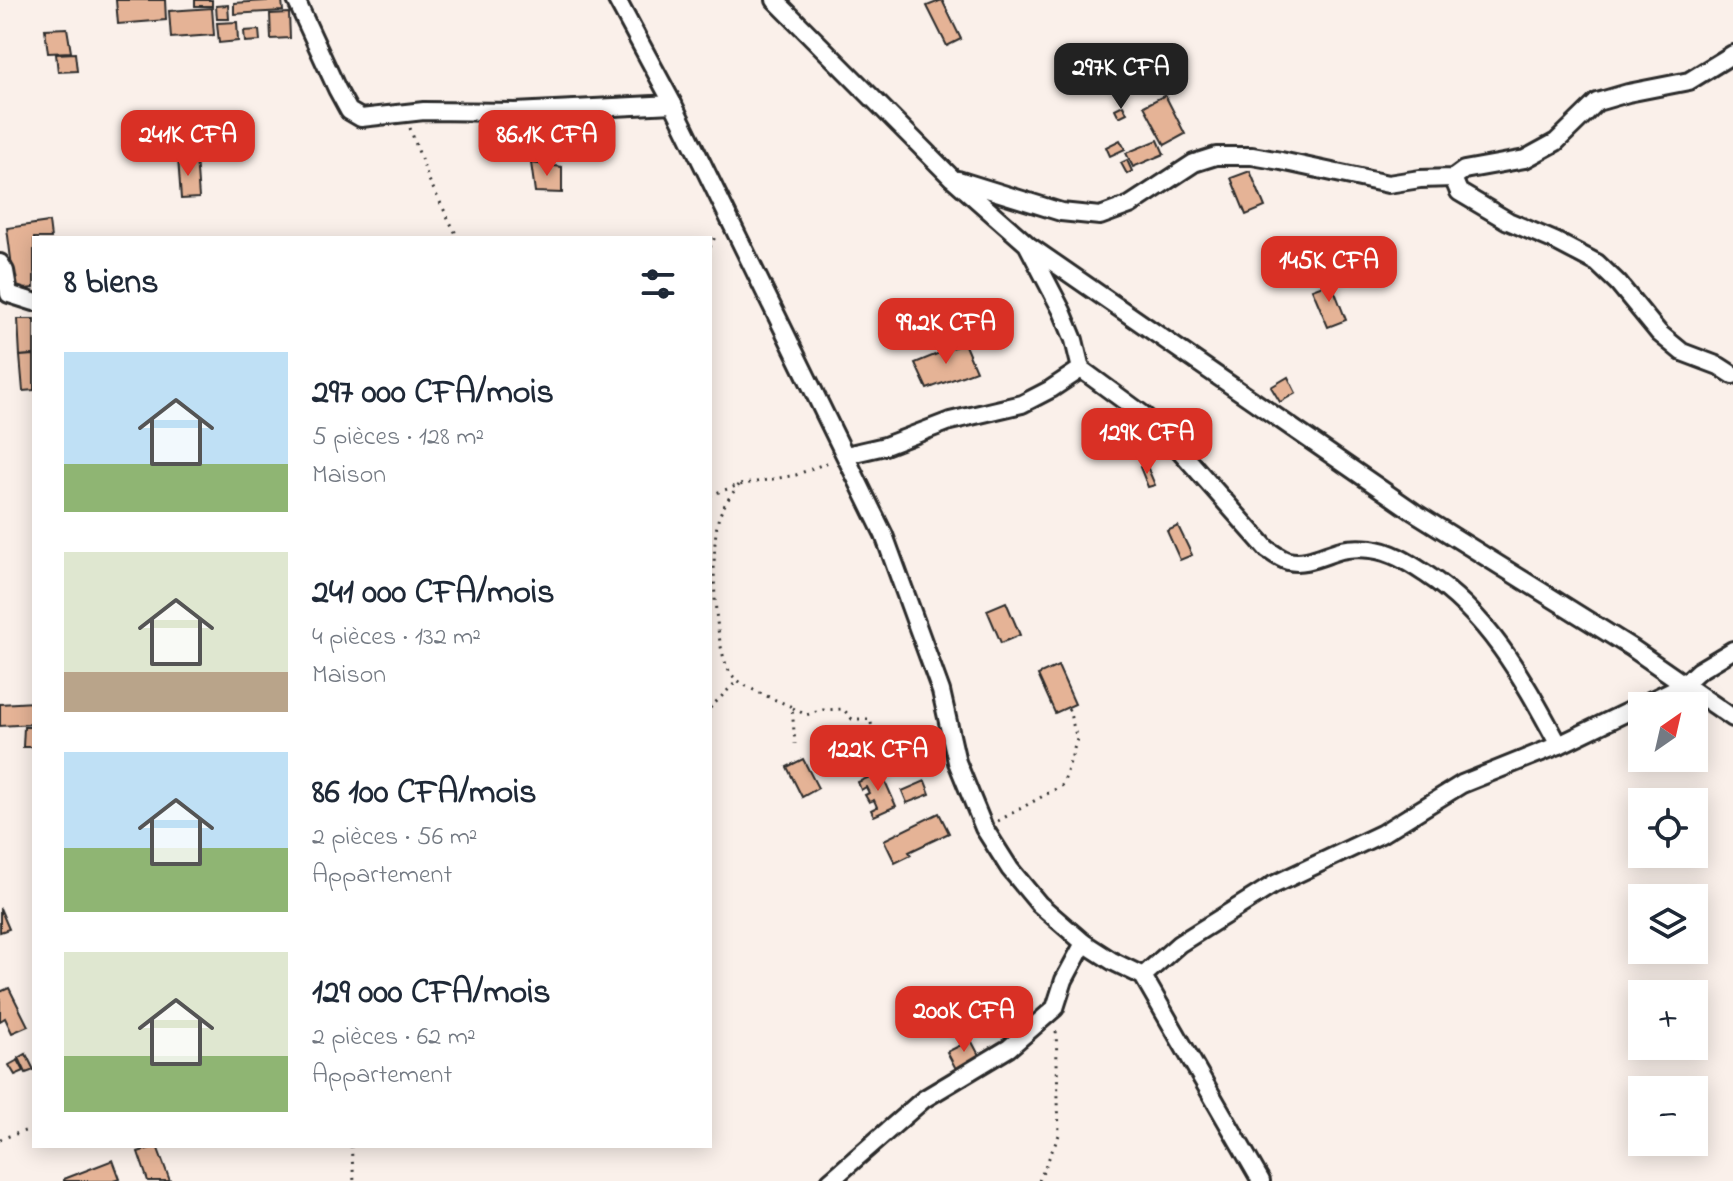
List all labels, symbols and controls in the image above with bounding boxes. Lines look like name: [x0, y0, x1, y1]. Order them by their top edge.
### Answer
pin: 297K CFA: [1038, 43, 1204, 111]
text: 297K CFA: [1072, 50, 1170, 88]
pin: 241K CFA: [105, 110, 271, 178]
pin: 86.1K CFA: [455, 110, 639, 178]
text: 241K CFA: [139, 117, 237, 155]
text: 86.1K CFA: [496, 117, 598, 155]
pin: 145K CFA: [1246, 236, 1412, 304]
text: 145K CFA: [1279, 243, 1379, 281]
text: 8 biens: [64, 259, 159, 309]
icon: filters: [636, 262, 680, 306]
pin: 99.2K CFA: [854, 298, 1038, 366]
text: 99.2K CFA: [896, 305, 996, 343]
text: 297 000 CFA/mois: [312, 369, 554, 419]
icon: home: [128, 384, 224, 480]
pin: 129K CFA: [1064, 408, 1230, 476]
text: 129K CFA: [1099, 415, 1195, 453]
text: 5 pièces · 128 m²: [312, 419, 484, 457]
text: Maison: [312, 457, 386, 495]
text: 241 000 CFA/mois: [312, 569, 554, 619]
icon: home: [128, 584, 224, 680]
text: 4 pièces · 132 m²: [312, 619, 481, 657]
text: Maison: [312, 657, 386, 695]
north arrow: [1628, 692, 1708, 772]
map controls: [1628, 692, 1708, 1156]
pin: 122K CFA: [795, 725, 961, 793]
text: 122K CFA: [828, 732, 928, 770]
text: 86 100 CFA/mois: [312, 769, 537, 819]
icon: home: [128, 784, 224, 880]
button: locate: [1628, 788, 1708, 868]
text: 2 pièces · 56 m²: [312, 819, 478, 857]
text: Appartement: [312, 857, 452, 895]
button: layers: [1628, 884, 1708, 964]
text: 129 000 CFA/mois: [312, 969, 551, 1019]
button: +: [1628, 980, 1708, 1060]
icon: home: [128, 984, 224, 1080]
pin: 200K CFA: [881, 986, 1047, 1054]
text: 200K CFA: [913, 993, 1015, 1031]
text: 2 pièces · 62 m²: [312, 1019, 476, 1057]
text: Appartement: [312, 1057, 452, 1095]
button: −: [1628, 1076, 1708, 1156]

